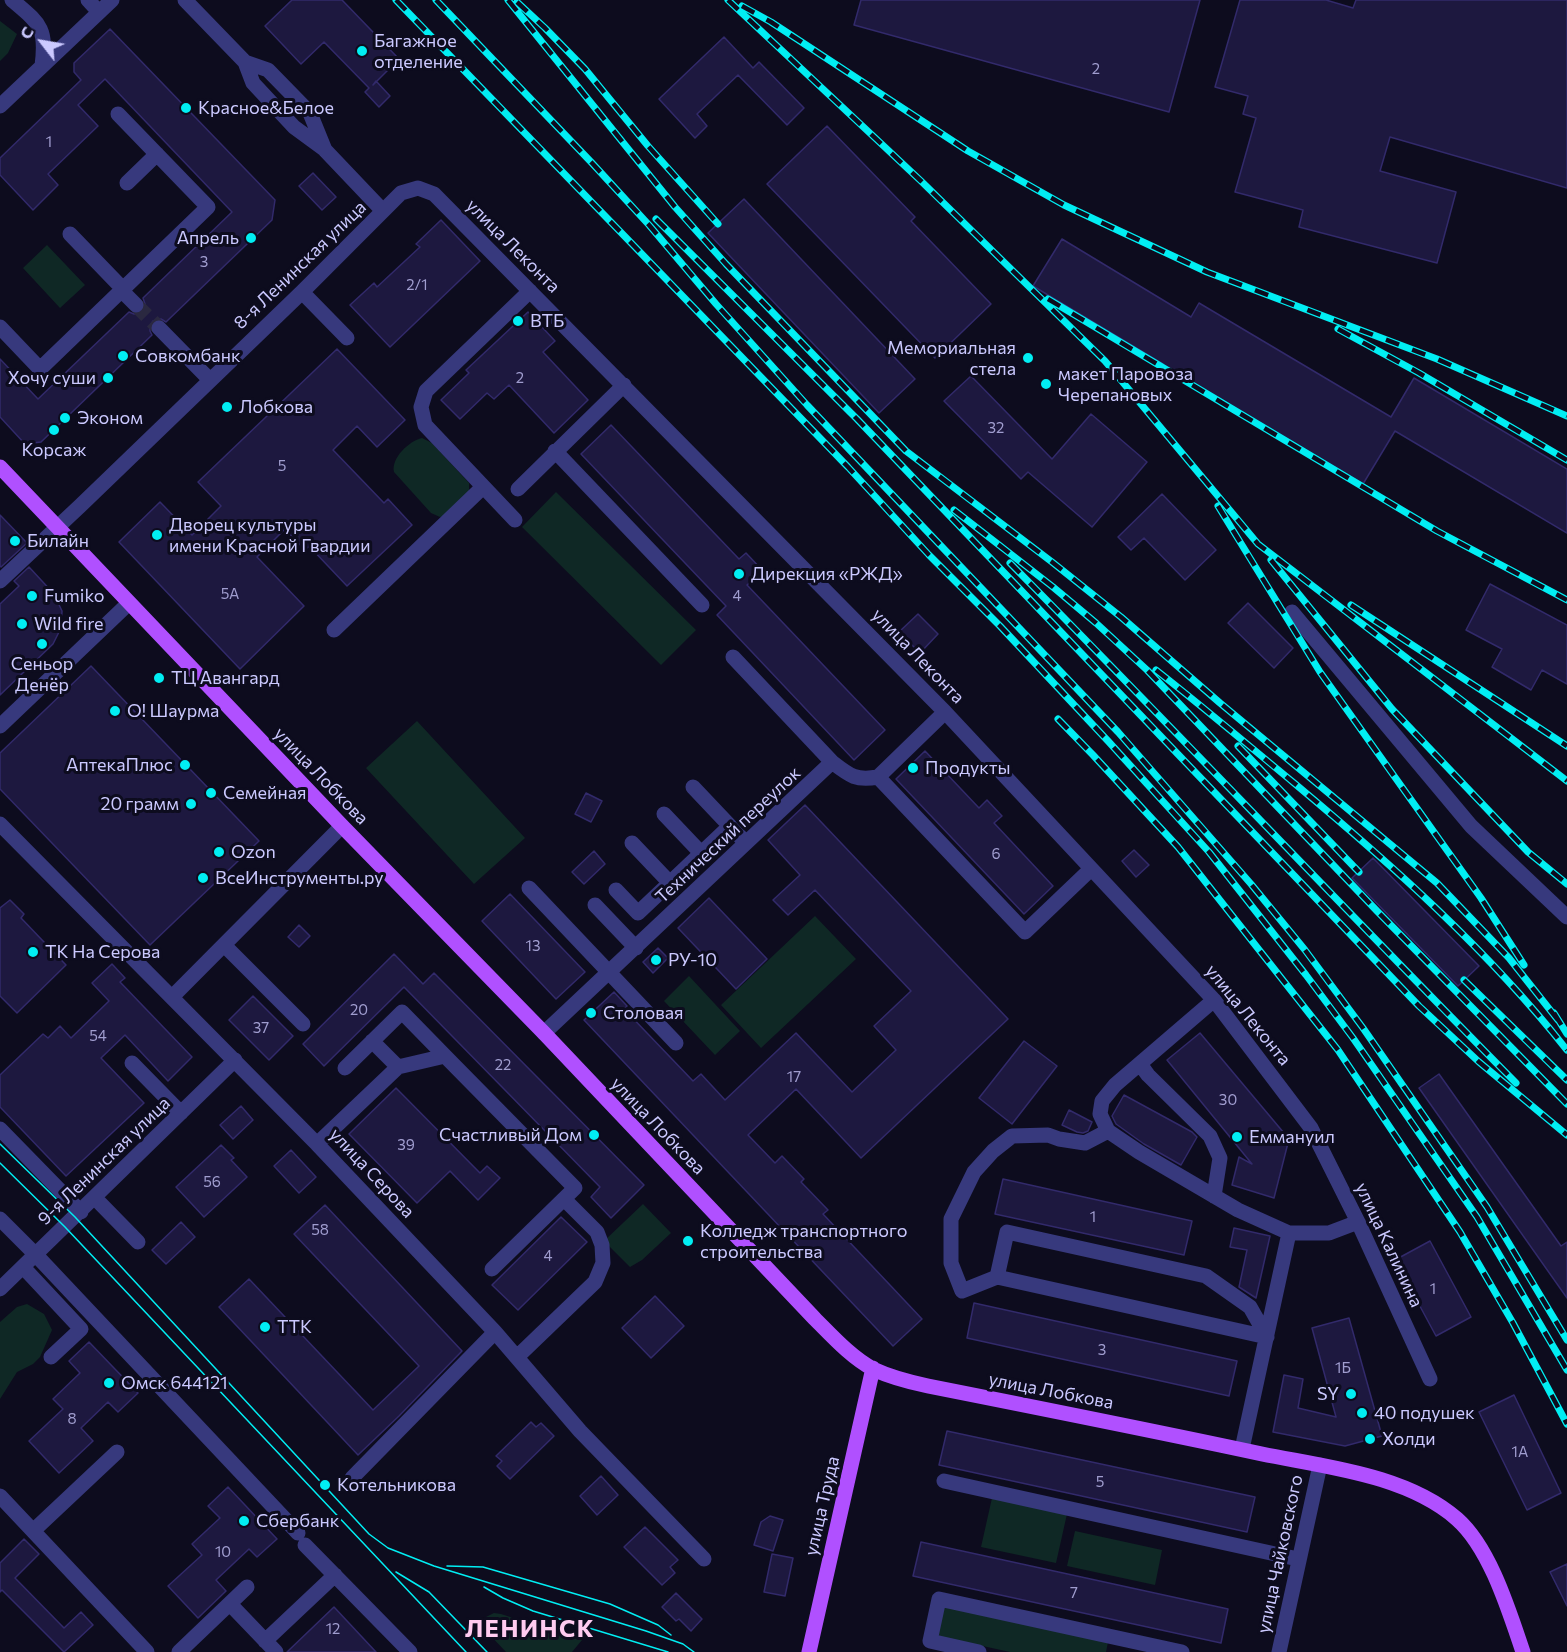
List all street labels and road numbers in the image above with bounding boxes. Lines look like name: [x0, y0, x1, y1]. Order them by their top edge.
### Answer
street label: улица Леконта: [462, 195, 564, 297]
street label: 8-я Ленинская улица: [229, 196, 371, 334]
street label: улица Леконта: [867, 604, 969, 708]
street label: улица Лобкова: [269, 723, 373, 829]
street label: Технический переулок: [651, 762, 805, 908]
street label: улица Леконта: [1201, 960, 1295, 1070]
street label: улица Лобкова: [606, 1073, 710, 1179]
street label: 9-я Ленинская улица: [33, 1092, 175, 1230]
street label: улица Серова: [325, 1124, 419, 1222]
street label: улица Калинина: [1351, 1179, 1427, 1311]
street label: улица Лобкова: [987, 1368, 1115, 1414]
street label: улица Труда: [800, 1454, 844, 1558]
street label: улица Чайковского: [1253, 1473, 1307, 1635]

